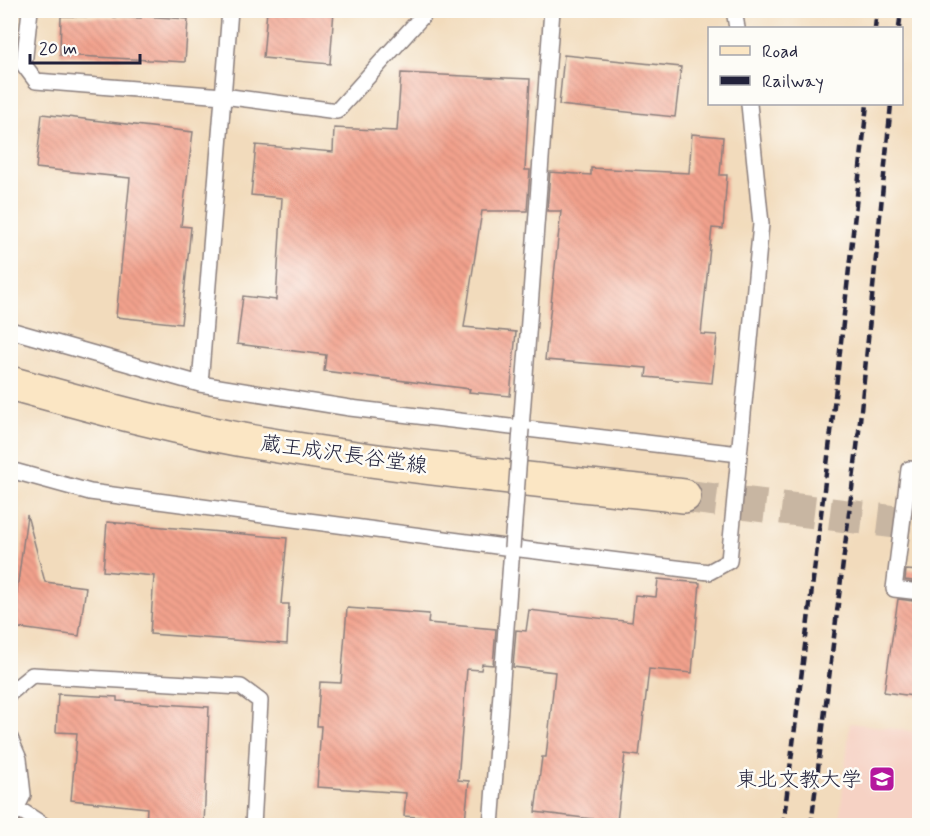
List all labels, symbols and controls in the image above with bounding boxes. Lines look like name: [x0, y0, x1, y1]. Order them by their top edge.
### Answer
scale bar: [30, 27, 140, 65]
legend: [708, 27, 903, 105]
text: 20 m: [39, 37, 77, 61]
text: Road: [762, 40, 798, 64]
text: Railway: [762, 70, 824, 94]
street label: 蔵王成沢長谷堂線: [259, 429, 429, 481]
school or university icon: 東北文教大学: [867, 764, 897, 794]
place label: 東北文教大学: [736, 766, 862, 794]

